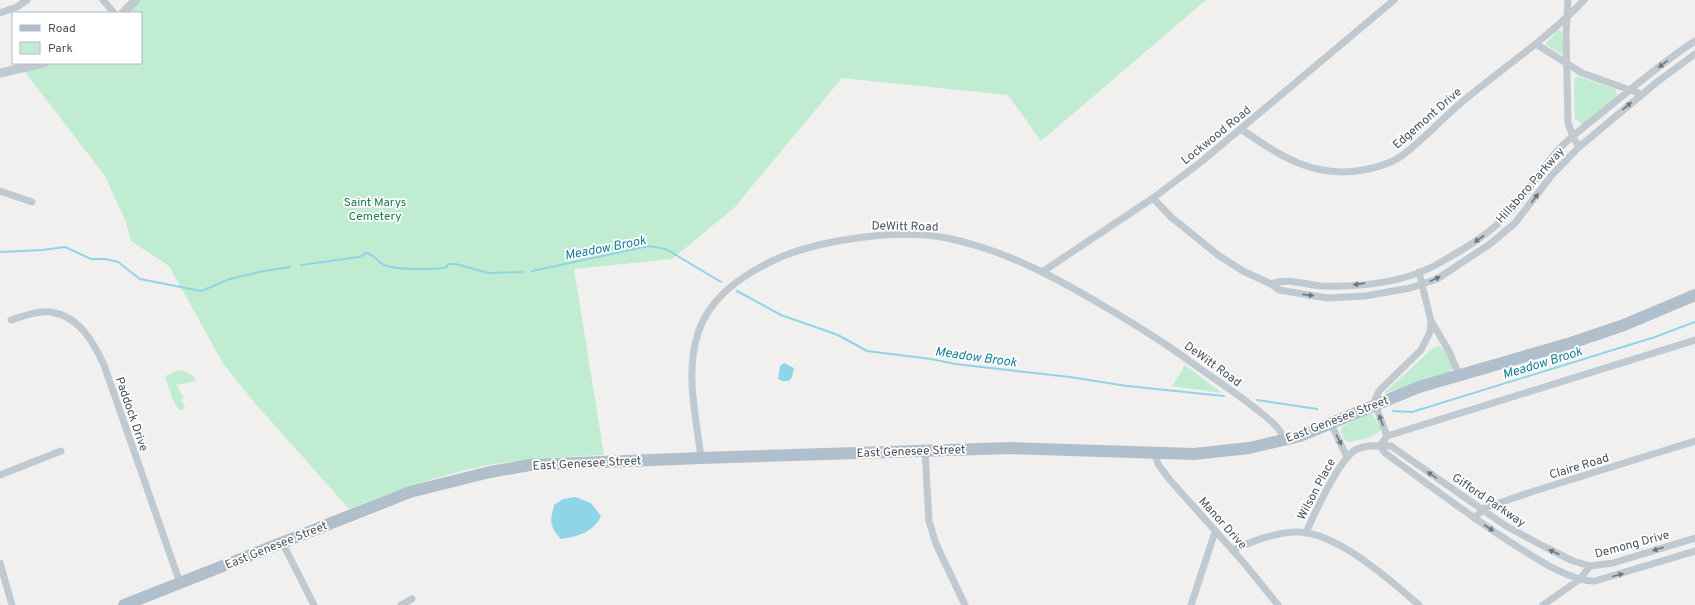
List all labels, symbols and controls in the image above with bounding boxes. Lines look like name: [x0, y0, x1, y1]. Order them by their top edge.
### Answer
legend: [12, 12, 142, 64]
text: Road: [48, 21, 76, 37]
text: Park: [48, 41, 73, 57]
one-way arrow: [1658, 59, 1669, 68]
street label: Edgemont Drive: [1390, 84, 1465, 153]
one-way arrow: [1621, 102, 1632, 111]
street label: Lockwood Road: [1178, 103, 1255, 169]
street label: Hillsboro Parkway: [1493, 144, 1568, 227]
one-way arrow: [1531, 192, 1539, 203]
park label: Saint Marys Cemetery: [344, 195, 406, 225]
street label: DeWitt Road: [871, 218, 939, 236]
water label: Meadow Brook: [563, 233, 648, 265]
one-way arrow: [1473, 235, 1484, 243]
one-way arrow: [1430, 276, 1441, 282]
one-way arrow: [1353, 281, 1365, 287]
one-way arrow: [1302, 292, 1314, 298]
street label: DeWitt Road: [1181, 339, 1244, 391]
water label: Meadow Brook: [934, 344, 1018, 372]
water label: Meadow Brook: [1501, 344, 1585, 384]
street label: Paddock Drive: [111, 375, 151, 454]
street label: East Genesee Street: [1284, 393, 1391, 447]
one-way arrow: [1378, 414, 1384, 426]
one-way arrow: [1336, 434, 1342, 446]
street label: East Genesee Street: [856, 442, 966, 462]
street label: Claire Road: [1547, 450, 1611, 484]
street label: East Genesee Street: [532, 453, 642, 475]
street label: Wilson Place: [1294, 456, 1340, 523]
street label: Gifford Parkway: [1448, 470, 1528, 531]
one-way arrow: [1427, 471, 1438, 479]
street label: Manor Drive: [1194, 494, 1250, 553]
street label: East Genesee Street: [223, 518, 330, 574]
one-way arrow: [1483, 524, 1494, 532]
street label: Demong Drive: [1593, 527, 1671, 563]
one-way arrow: [1651, 546, 1663, 552]
one-way arrow: [1548, 549, 1560, 555]
one-way arrow: [1612, 571, 1624, 577]

